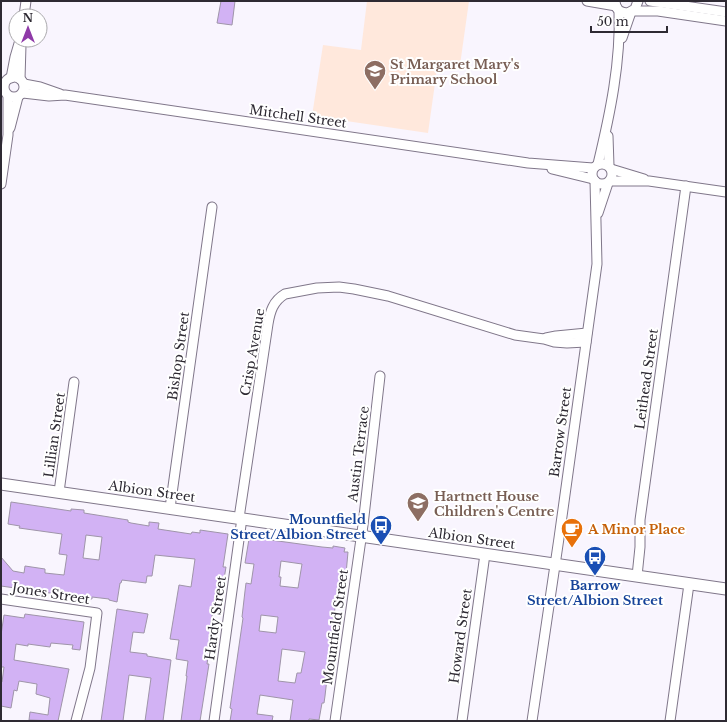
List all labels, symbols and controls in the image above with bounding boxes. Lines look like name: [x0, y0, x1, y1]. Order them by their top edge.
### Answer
north arrow: [8, 8, 48, 48]
scale bar: [591, 8, 667, 34]
text: N: [23, 11, 34, 25]
text: 50 m: [597, 14, 629, 29]
place label: St Margaret Mary's Primary School: [390, 56, 519, 88]
school or university icon: St Margaret Mary's Primary School: [362, 58, 388, 91]
street label: Mitchell Street: [248, 101, 348, 132]
street label: Crisp Avenue: [236, 307, 269, 397]
street label: Bishop Street: [164, 311, 193, 402]
street label: Leithead Street: [631, 328, 662, 430]
street label: Barrow Street: [546, 386, 575, 478]
street label: Lillian Street: [40, 391, 69, 479]
street label: Austin Terrace: [344, 405, 373, 504]
street label: Albion Street: [106, 477, 197, 506]
place label: Hartnett House Children's Centre: [434, 488, 555, 520]
school or university icon: Hartnett House Children's Centre: [405, 490, 431, 523]
place label: Mountfield Street/Albion Street: [230, 511, 366, 543]
bus stop icon: Mountfield Street/Albion Street: [368, 513, 394, 546]
cafe icon: A Minor Place: [559, 516, 585, 549]
place label: A Minor Place: [587, 521, 685, 538]
street label: Albion Street: [426, 524, 517, 553]
bus stop icon: Barrow Street/Albion Street: [582, 544, 608, 577]
street label: Mountfield Street: [319, 568, 352, 686]
street label: Hardy Street: [201, 575, 230, 661]
place label: Barrow Street/Albion Street: [527, 577, 663, 609]
street label: Jones Street: [9, 579, 91, 608]
street label: Howard Street: [445, 587, 476, 685]

